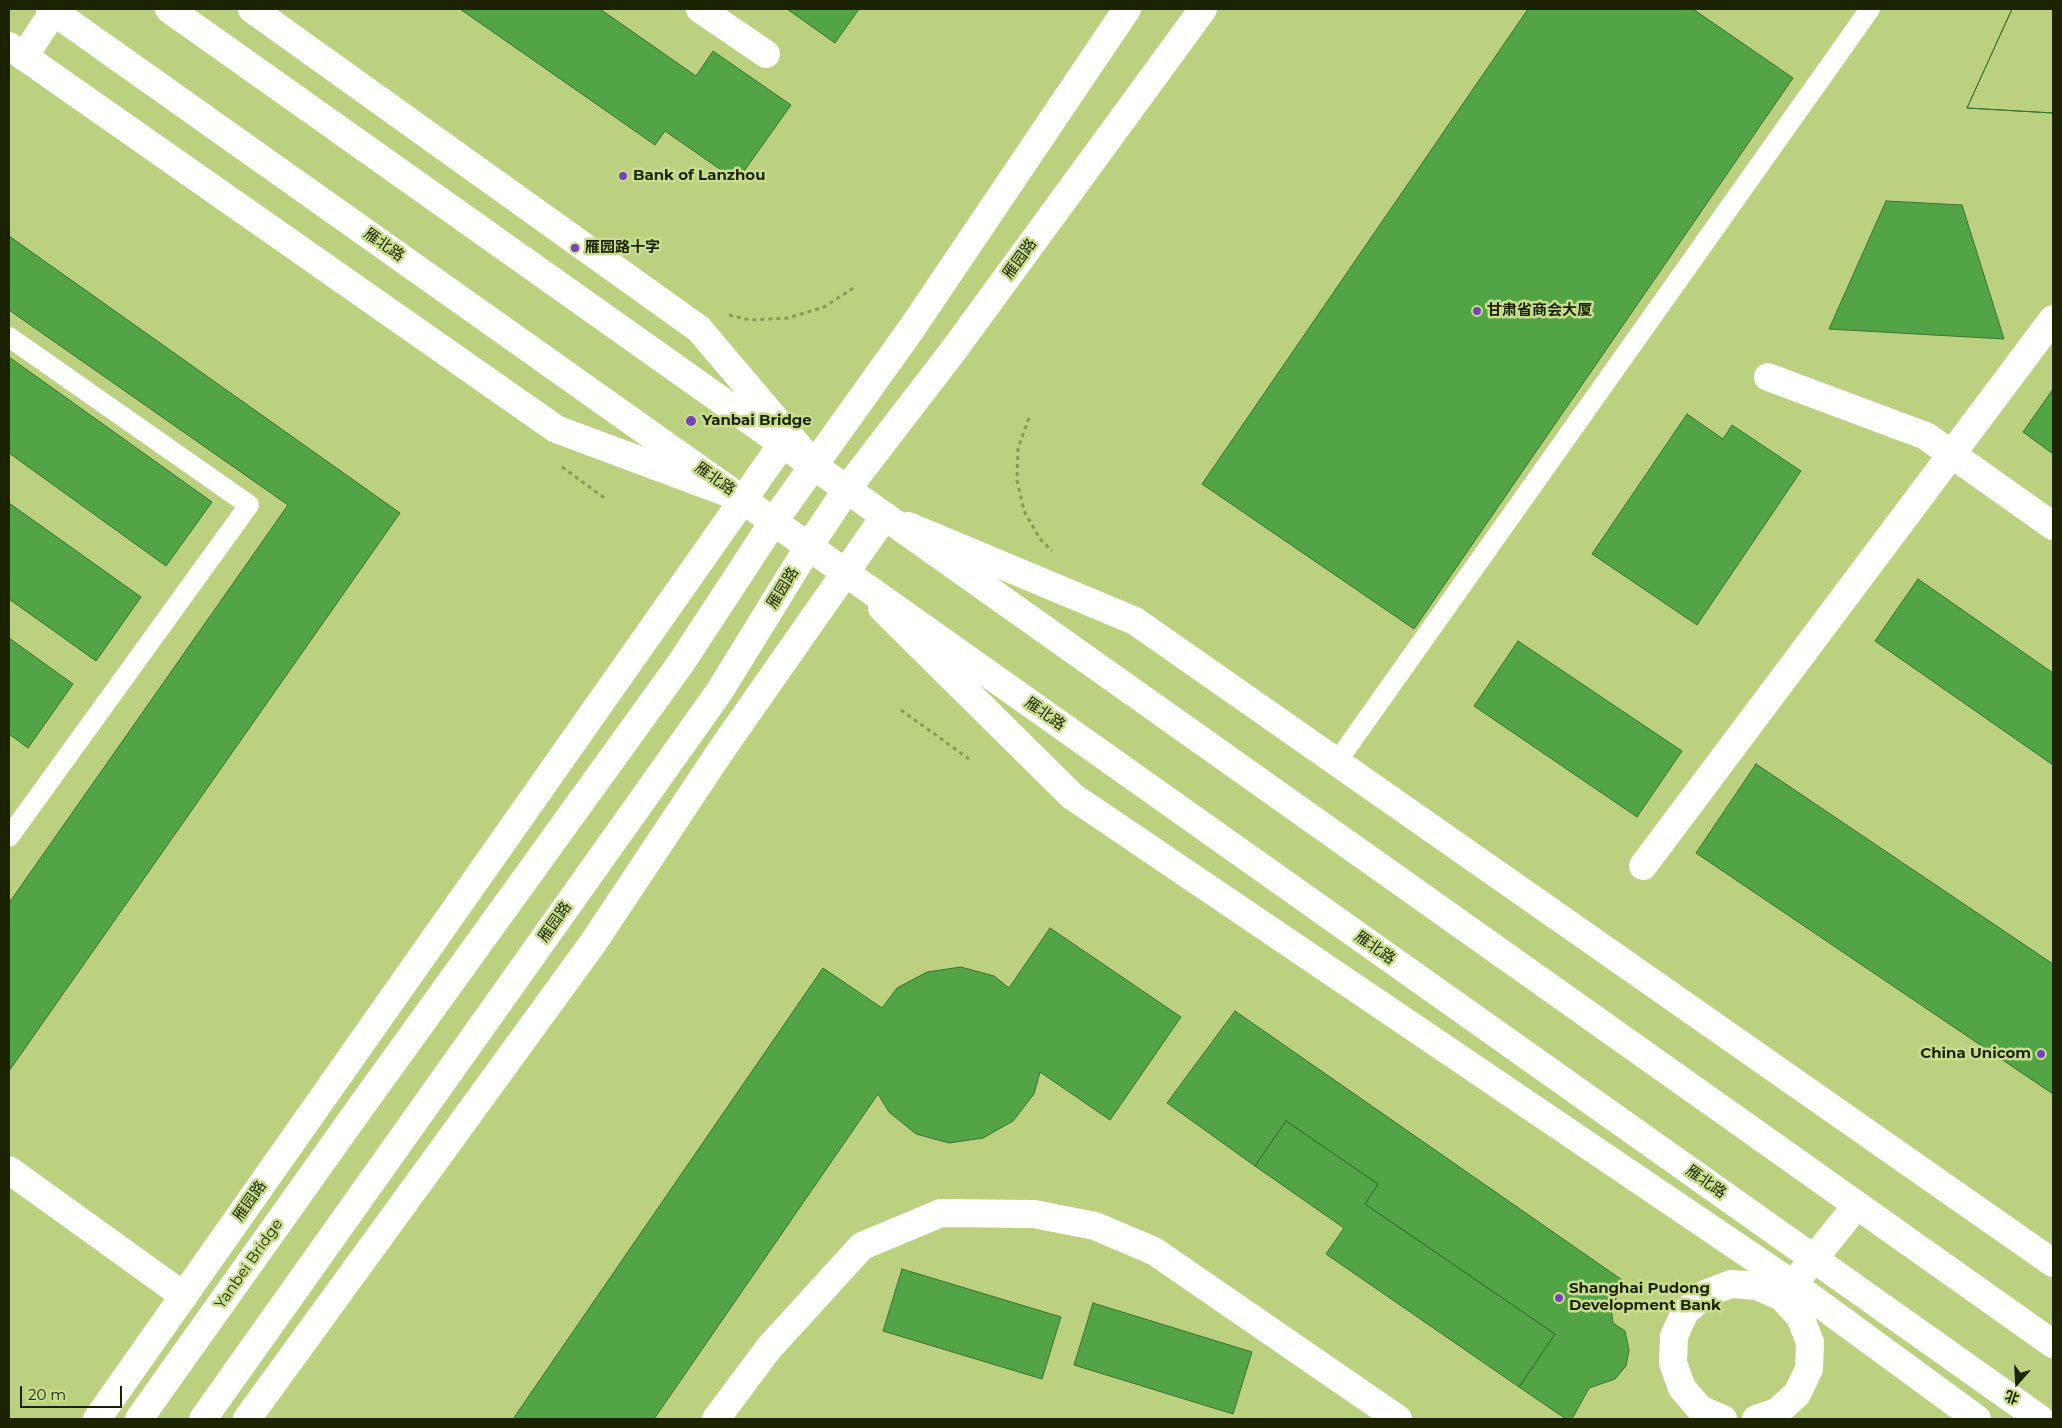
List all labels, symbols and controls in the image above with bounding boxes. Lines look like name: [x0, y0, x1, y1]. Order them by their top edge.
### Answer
place label: Bank of Lanzhou: [633, 167, 765, 185]
marker: Bank of Lanzhou: [617, 170, 629, 182]
street label: 雁北路: [360, 225, 408, 265]
street label: 雁园路: [999, 236, 1041, 282]
place label: 雁园路十字: [585, 239, 660, 257]
marker: 雁园路十字: [569, 242, 581, 254]
place label: 甘肃省商会大厦: [1487, 302, 1592, 320]
marker: 甘肃省商会大厦: [1471, 305, 1483, 317]
place label: Yanbai Bridge: [702, 412, 812, 430]
marker: Yanbai Bridge: [684, 414, 698, 428]
street label: 雁北路: [691, 459, 739, 499]
street label: 雁园路: [763, 564, 803, 612]
street label: 雁北路: [1021, 694, 1069, 734]
street label: 雁园路: [535, 898, 575, 946]
street label: 雁北路: [1351, 928, 1399, 968]
place label: China Unicom: [1920, 1045, 2031, 1063]
marker: China Unicom: [2035, 1048, 2047, 1060]
street label: 雁北路: [1682, 1162, 1730, 1202]
street label: 雁园路: [230, 1177, 270, 1225]
street label: Yanbei Bridge: [211, 1216, 287, 1312]
place label: Shanghai Pudong Development Bank: [1569, 1280, 1721, 1315]
marker: Shanghai Pudong Development Bank: [1553, 1292, 1565, 1304]
north arrow: [1992, 1358, 2042, 1408]
scale bar: [22, 1376, 125, 1408]
text: 20 m: [28, 1385, 66, 1404]
text: 北: [2003, 1386, 2022, 1408]

